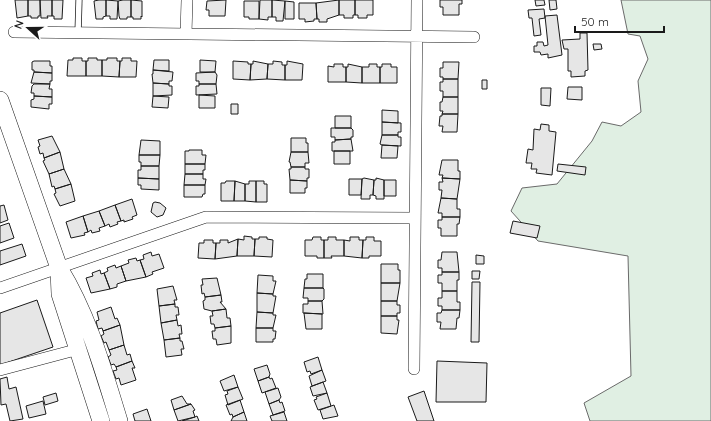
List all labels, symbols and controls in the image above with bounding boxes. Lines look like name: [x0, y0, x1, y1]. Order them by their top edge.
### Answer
north arrow: [8, 8, 48, 48]
scale bar: [575, 8, 664, 34]
text: 50 m: [581, 14, 609, 29]
text: N: [11, 18, 27, 31]

